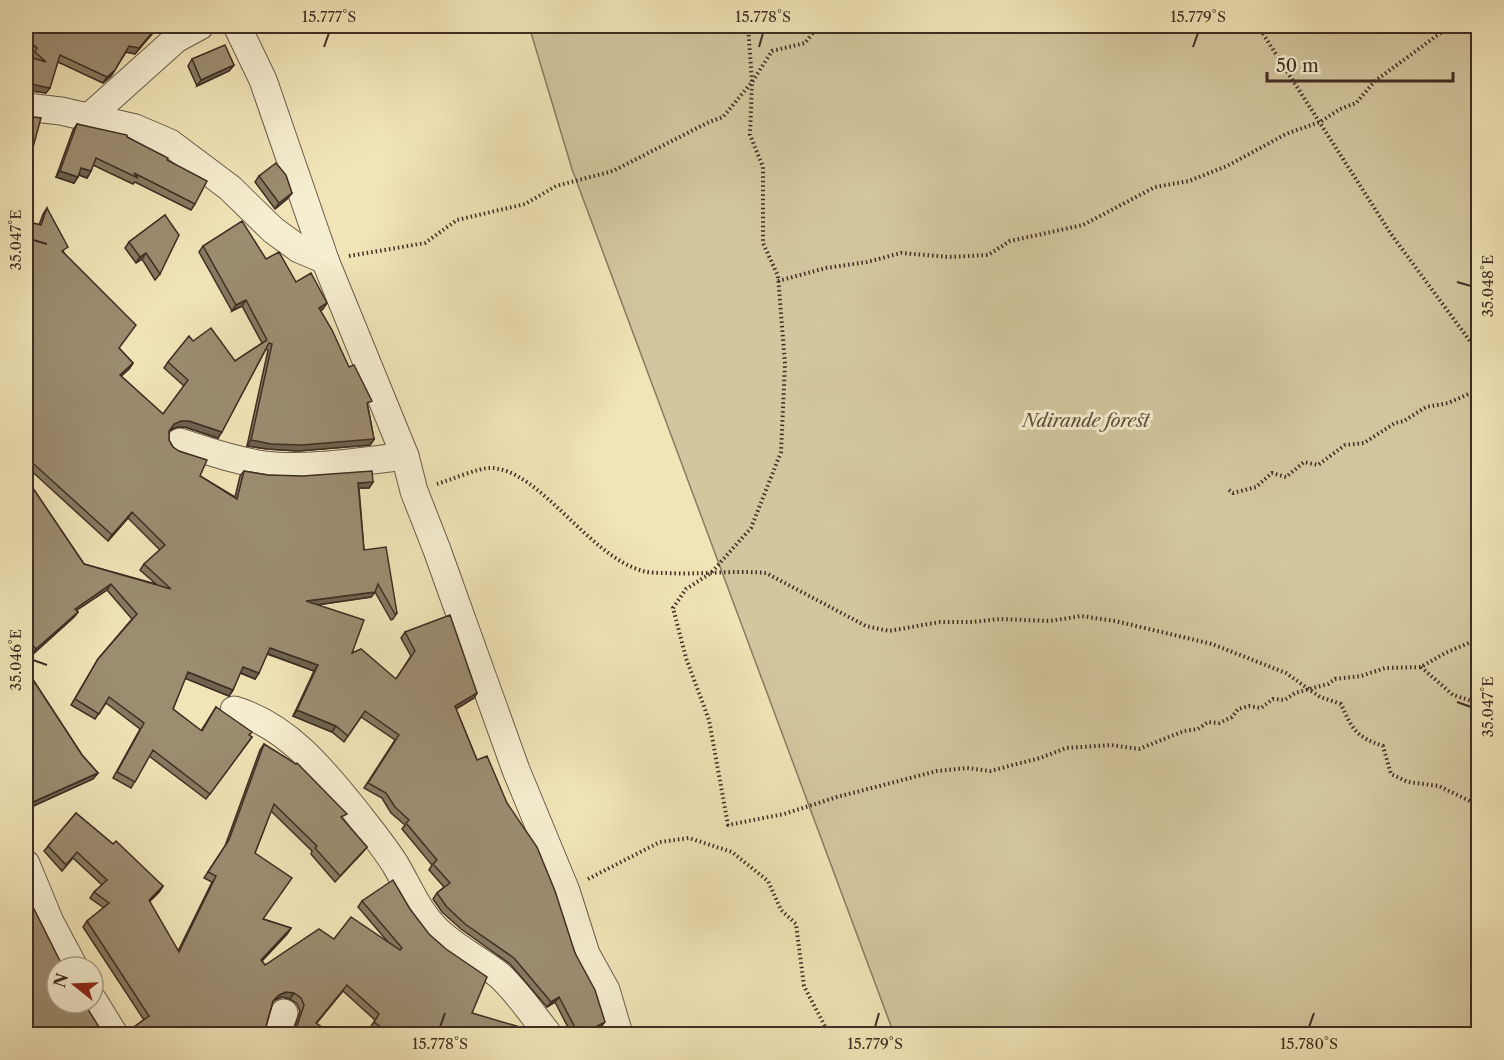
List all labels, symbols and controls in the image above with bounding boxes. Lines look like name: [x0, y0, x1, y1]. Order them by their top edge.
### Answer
text: 15.777°S: [302, 7, 356, 26]
text: 15.778°S: [735, 7, 791, 26]
text: 15.779°S: [1170, 7, 1226, 26]
scale bar: [1267, 45, 1453, 83]
text: 50 m: [1276, 55, 1319, 77]
text: 35.047°E: [6, 210, 25, 270]
text: 35.048°E: [1478, 255, 1497, 317]
park label: Ndirande forest: [1021, 410, 1151, 432]
text: 35.046°E: [6, 629, 25, 691]
text: 35.047°E: [1478, 677, 1497, 737]
north arrow: [45, 955, 105, 1015]
text: N: [49, 971, 72, 990]
text: 15.778°S: [412, 1034, 468, 1053]
text: 15.779°S: [847, 1034, 903, 1053]
text: 15.780°S: [1280, 1034, 1338, 1053]

